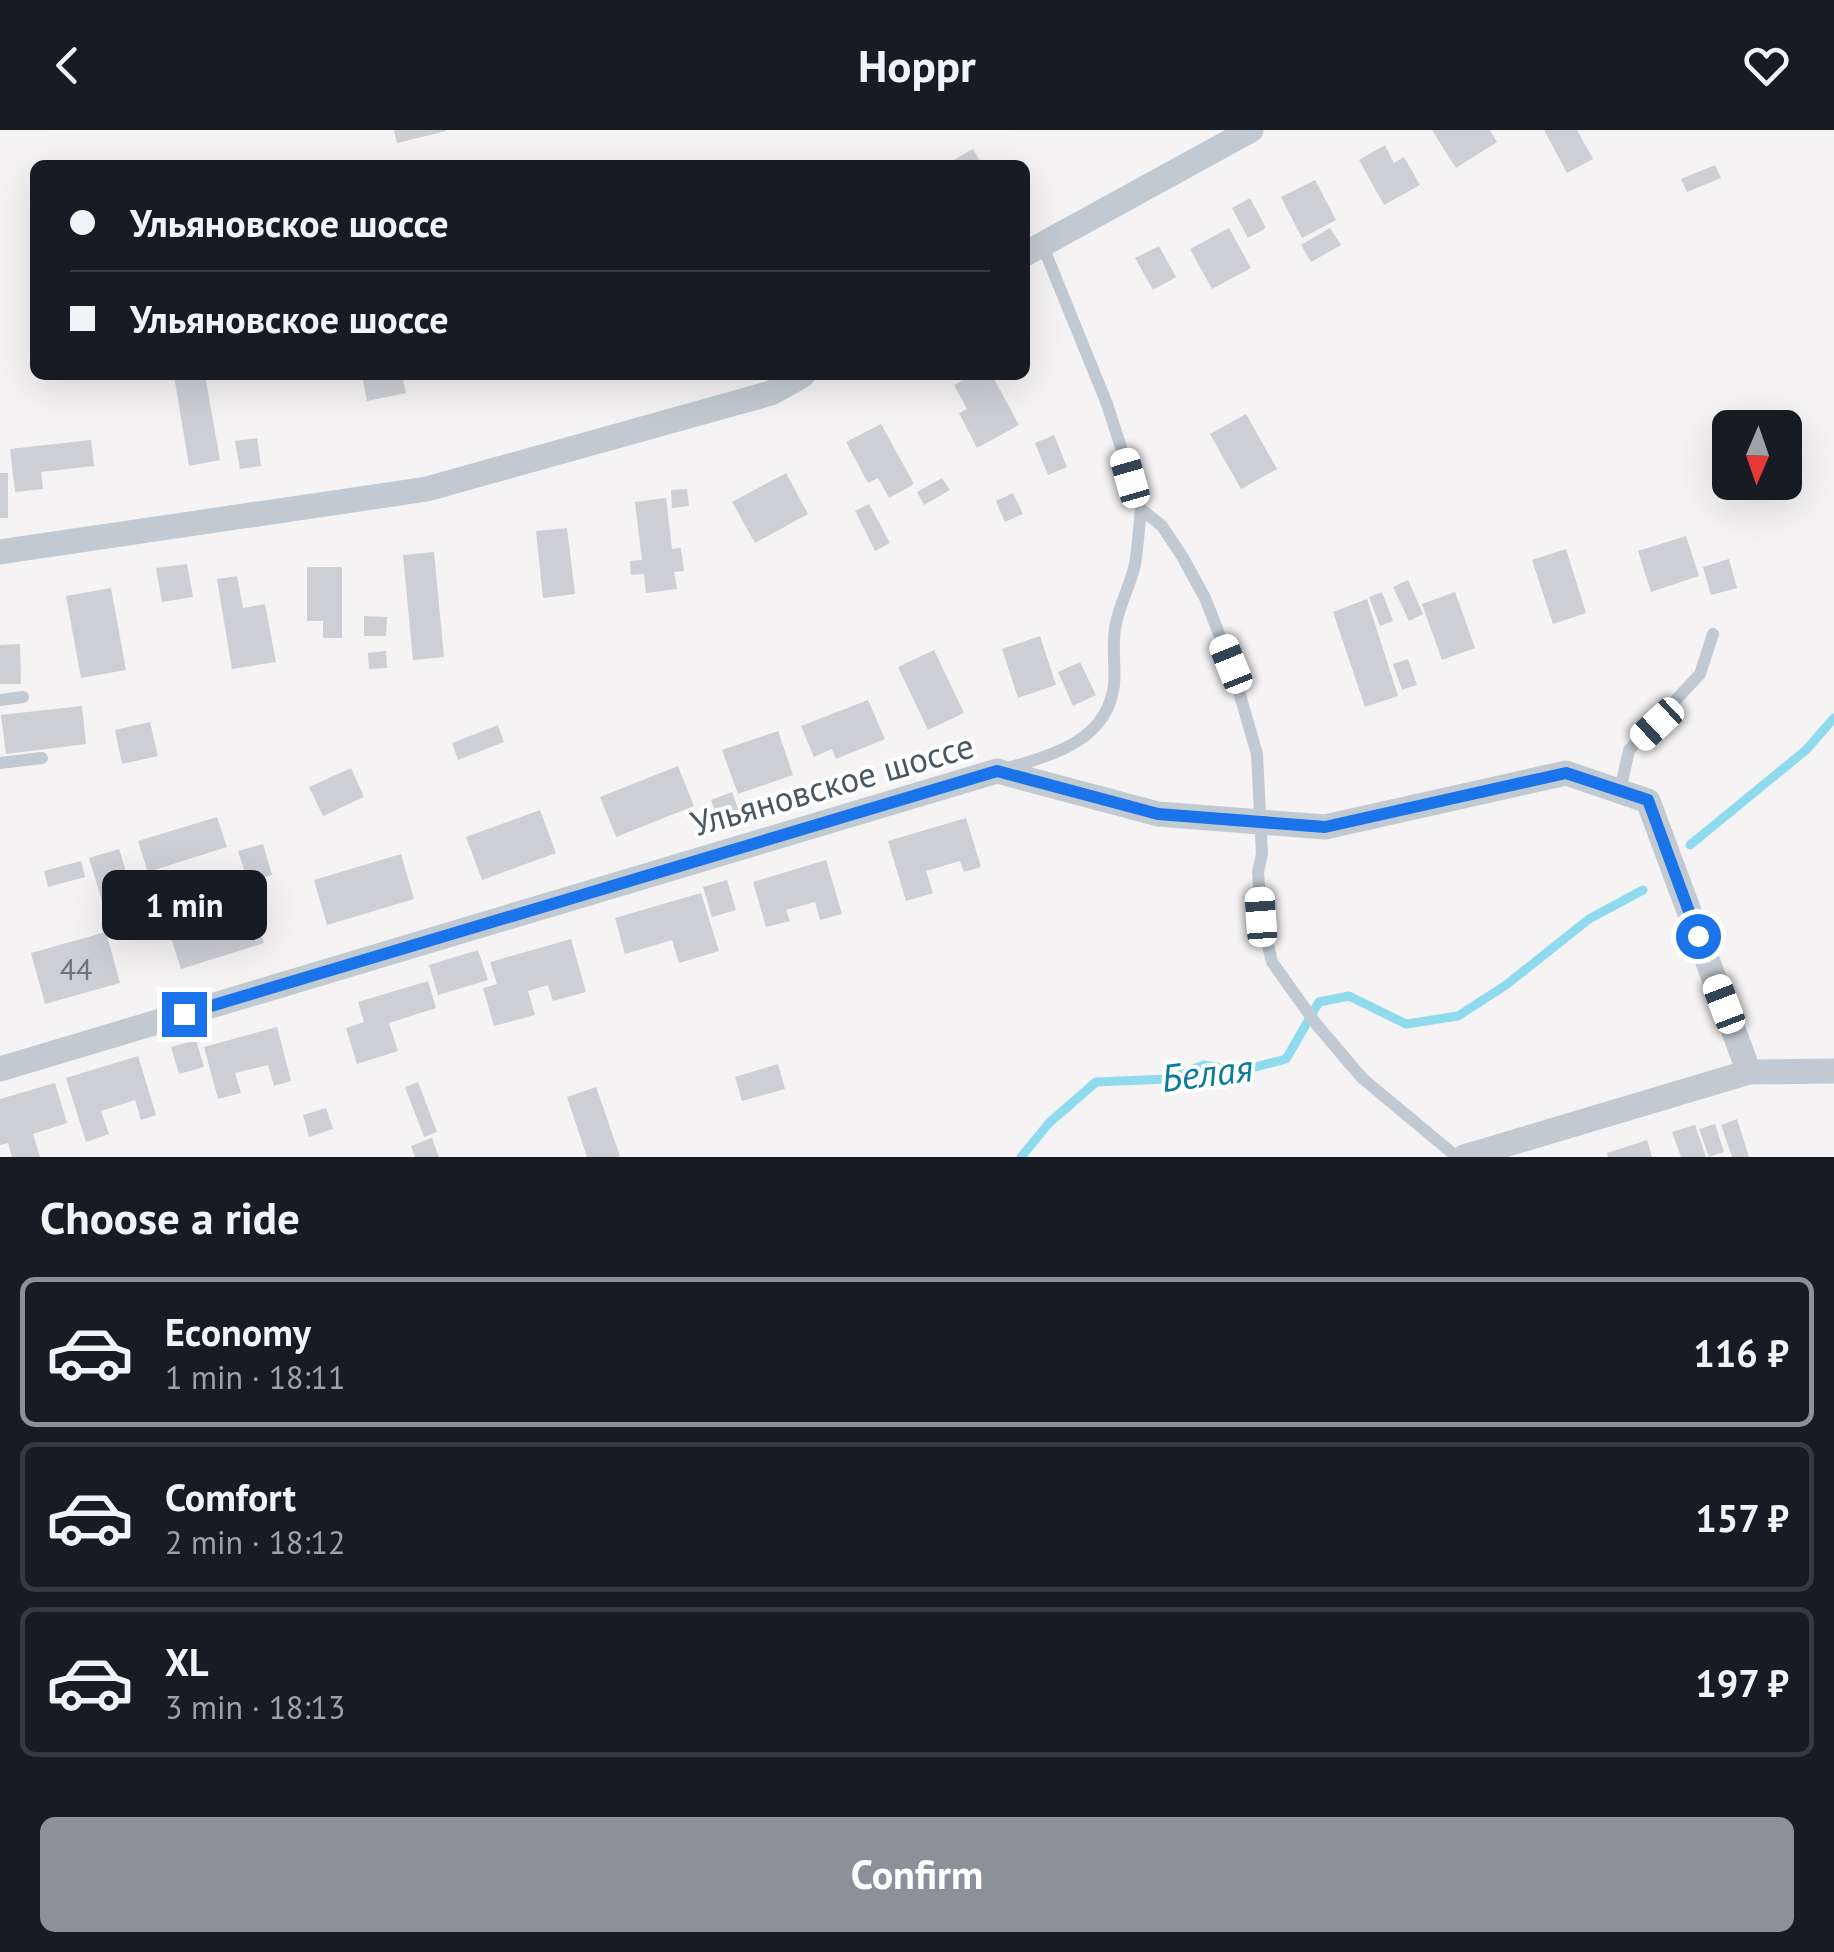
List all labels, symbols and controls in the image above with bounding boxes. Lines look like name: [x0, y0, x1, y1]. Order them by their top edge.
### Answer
text: Hoppr: [858, 36, 976, 94]
icon: back: [40, 38, 95, 93]
icon: heart: [1739, 38, 1794, 93]
text: Ульяновское шоссе: [130, 198, 449, 247]
text: Ульяновское шоссе: [130, 294, 449, 343]
north arrow: [1712, 410, 1802, 500]
map controls: [1712, 410, 1802, 500]
car: [1107, 445, 1153, 511]
car: [1206, 631, 1256, 697]
car: [1625, 693, 1689, 755]
street label: Ульяновское шоссе: [685, 722, 979, 846]
callout: 1 min: [101, 869, 266, 939]
text: 1 min: [145, 884, 224, 926]
car: [1244, 886, 1278, 948]
route start: [1676, 914, 1721, 959]
house number: 44: [60, 949, 92, 988]
car: [1699, 971, 1749, 1037]
route end: [162, 992, 207, 1037]
water label: Белая: [1158, 1042, 1256, 1102]
text: Choose a ride: [40, 1188, 300, 1246]
icon: car: [45, 1307, 135, 1397]
text: Economy: [165, 1307, 311, 1356]
text: 116 ₽: [1693, 1328, 1789, 1377]
text: 1 min · 18:11: [165, 1356, 345, 1398]
icon: car: [45, 1472, 135, 1562]
text: Comfort: [165, 1472, 296, 1521]
text: 157 ₽: [1695, 1493, 1789, 1542]
text: 2 min · 18:12: [165, 1521, 345, 1563]
icon: car: [45, 1637, 135, 1727]
text: XL: [165, 1637, 209, 1686]
text: 197 ₽: [1695, 1658, 1789, 1707]
text: 3 min · 18:13: [165, 1686, 345, 1728]
button: Confirm: [40, 1817, 1794, 1932]

